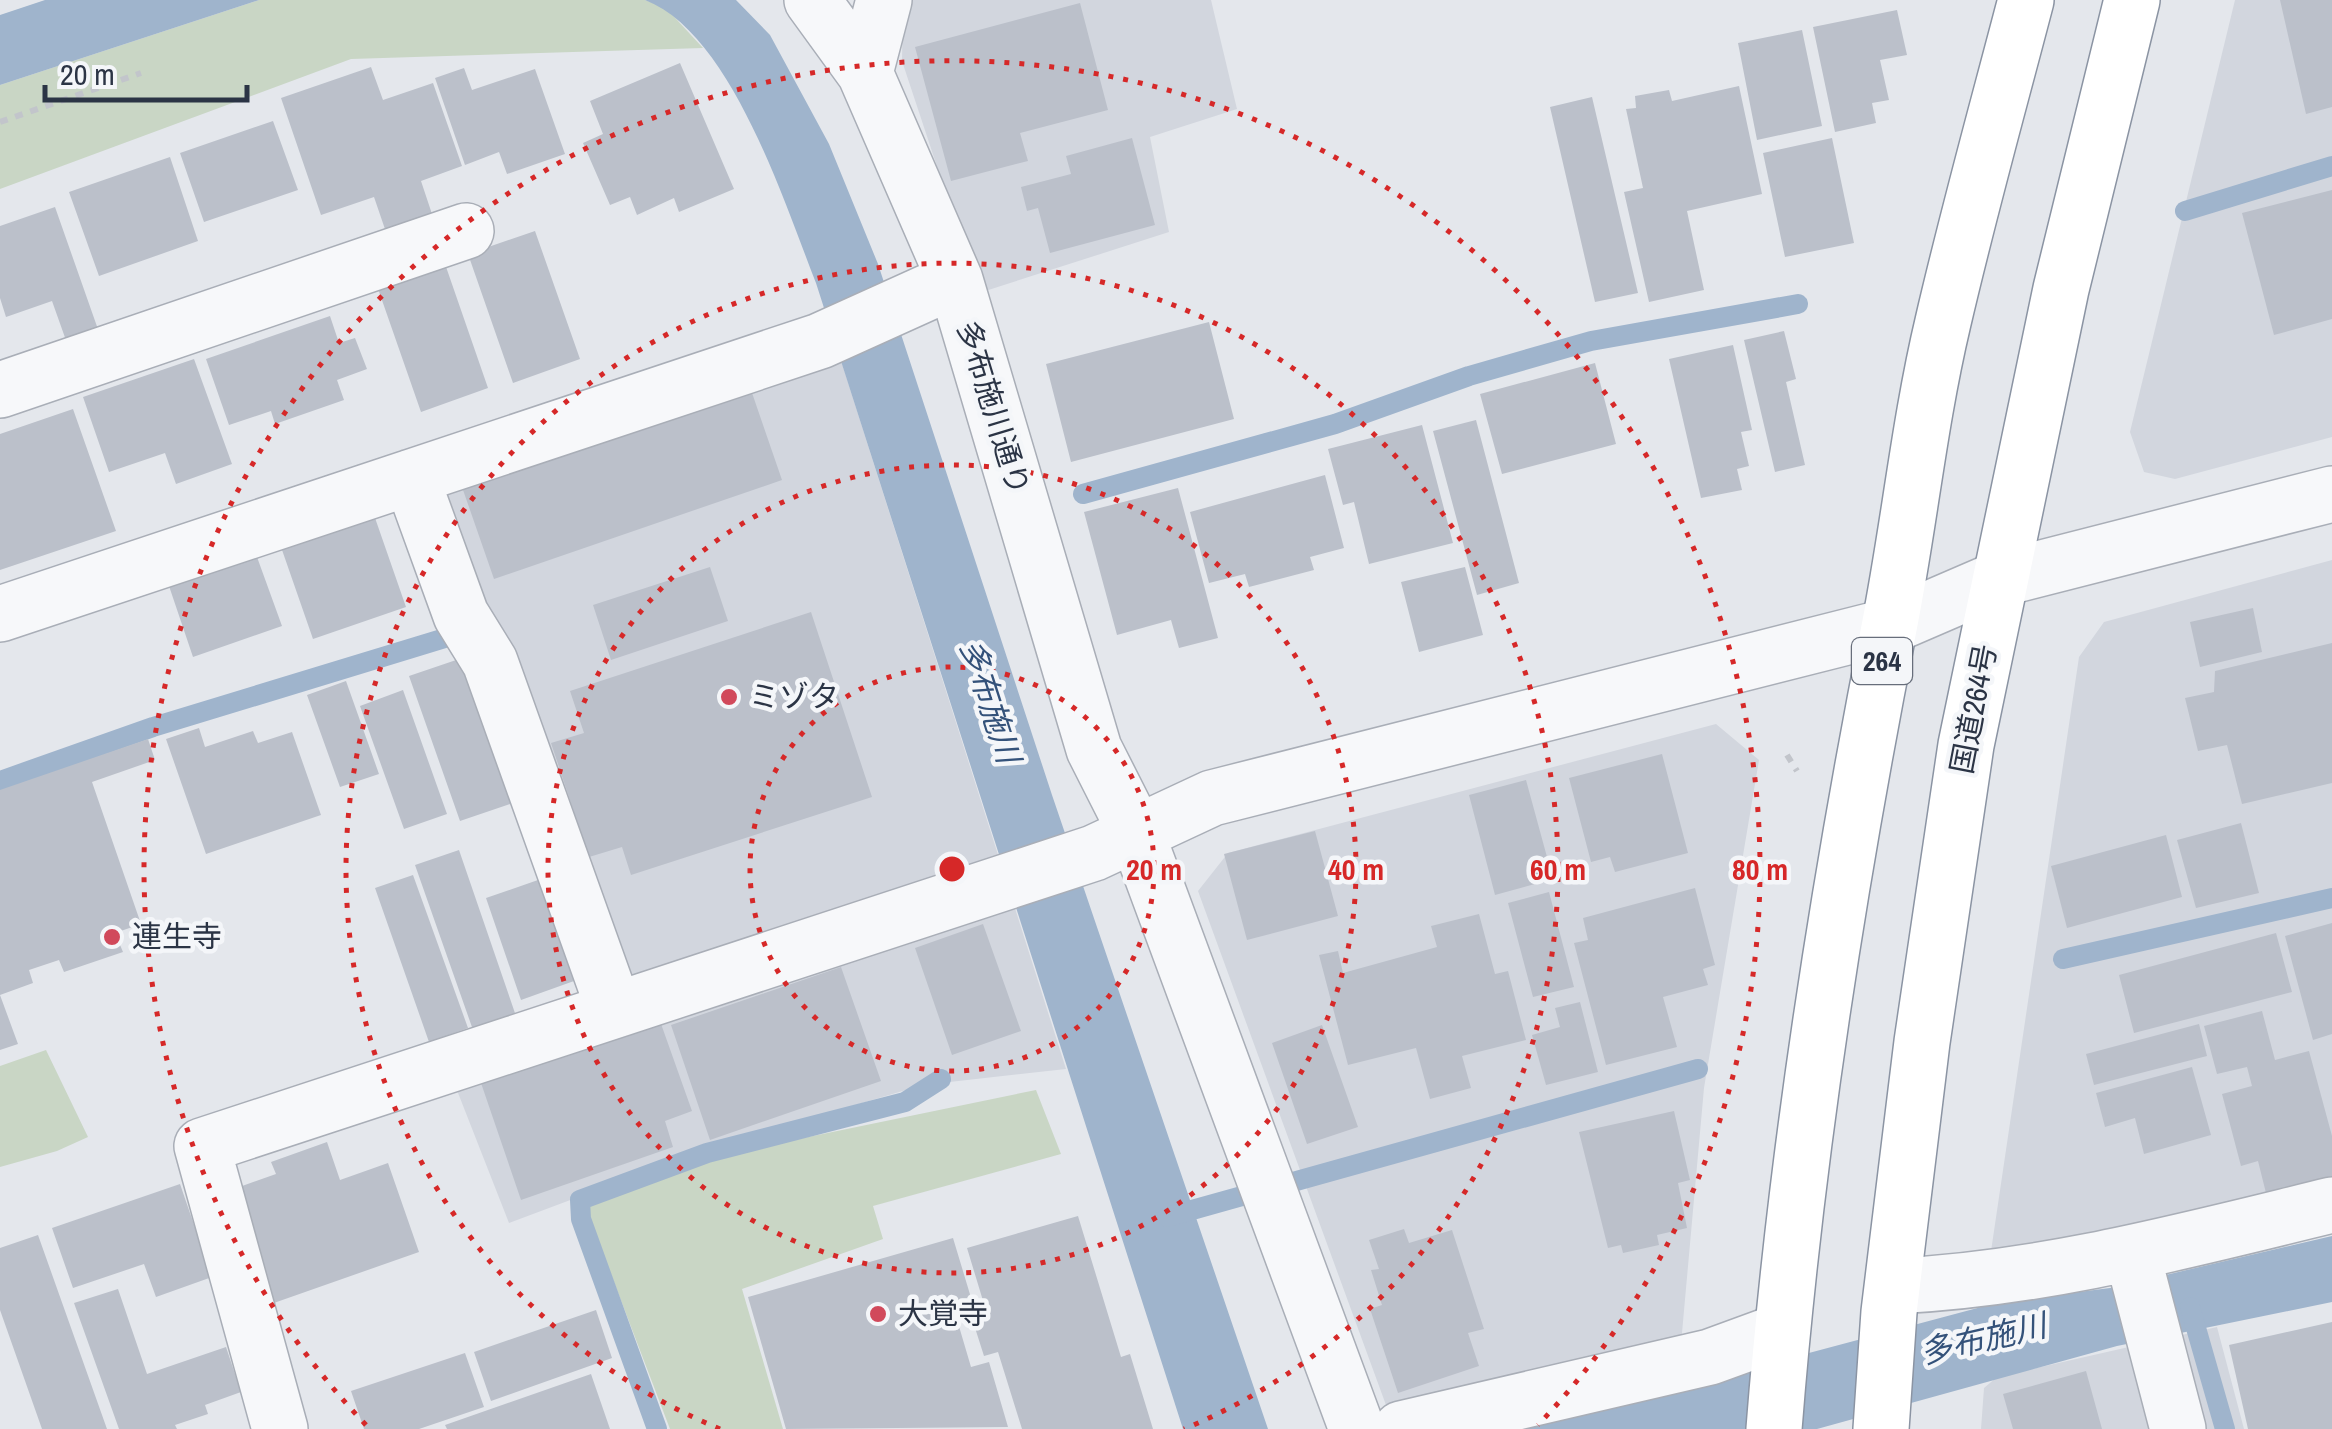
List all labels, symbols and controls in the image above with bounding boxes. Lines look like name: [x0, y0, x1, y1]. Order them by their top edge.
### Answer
scale bar: [45, 40, 248, 102]
text: 20 m: [60, 54, 115, 94]
street label: 多布施川通り: [949, 316, 1039, 500]
water label: 多布施川: [950, 633, 1032, 771]
road number: 264: [1852, 638, 1912, 684]
street label: 国道264号: [1941, 641, 2005, 777]
place label: ミゾタ: [749, 676, 839, 716]
marker: ミゾタ: [718, 686, 740, 708]
text: 20 m: [1126, 849, 1182, 889]
text: 40 m: [1328, 849, 1384, 889]
text: 60 m: [1530, 849, 1586, 889]
text: 80 m: [1732, 849, 1788, 889]
centre of rings: [934, 851, 970, 887]
place label: 連生寺: [132, 916, 222, 956]
marker: 連生寺: [101, 926, 123, 948]
place label: 大覚寺: [898, 1293, 988, 1333]
water label: 多布施川: [1916, 1302, 2053, 1374]
marker: 大覚寺: [867, 1303, 889, 1325]

